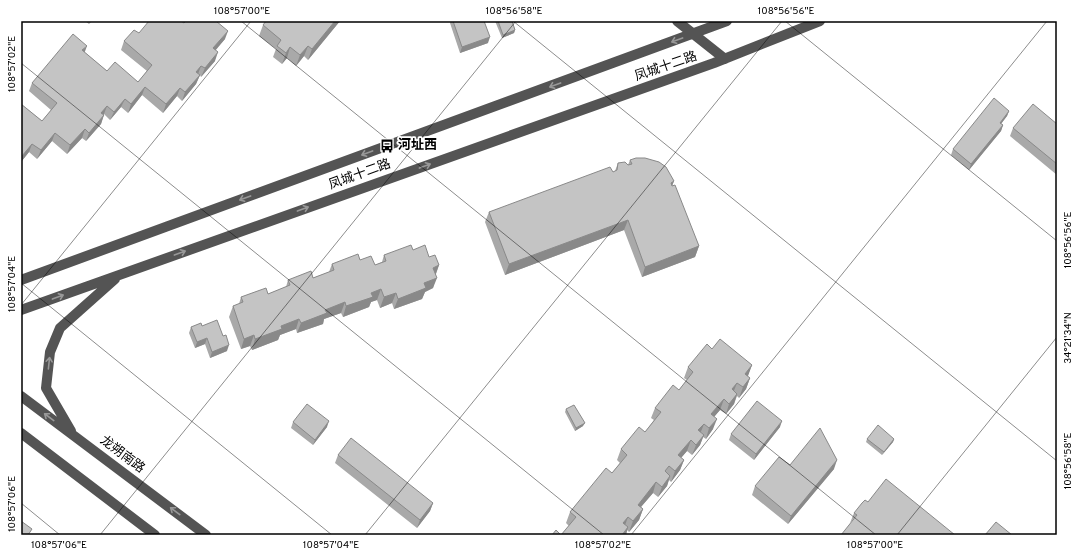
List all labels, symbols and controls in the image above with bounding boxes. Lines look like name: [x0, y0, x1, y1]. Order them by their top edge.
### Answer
text: 108°57'00"E: [214, 5, 270, 18]
text: 108°56'58"E: [485, 5, 543, 18]
text: 108°56'56"E: [758, 5, 814, 18]
text: 108°57'02"E: [6, 36, 19, 92]
one-way arrow: [671, 37, 684, 44]
street label: 凤城十二路: [633, 49, 699, 85]
one-way arrow: [550, 81, 562, 89]
place label: 河址西: [398, 137, 437, 154]
bus stop icon: 河址西: [379, 138, 395, 154]
one-way arrow: [362, 150, 374, 158]
street label: 凤城十二路: [327, 156, 393, 194]
one-way arrow: [419, 161, 431, 169]
one-way arrow: [239, 195, 252, 202]
one-way arrow: [296, 205, 308, 213]
text: 108°56'56"E: [1062, 212, 1075, 268]
one-way arrow: [173, 249, 186, 256]
text: 108°57'04"E: [6, 256, 19, 312]
one-way arrow: [51, 293, 64, 300]
text: 34°21'34"N: [1062, 312, 1075, 364]
one-way arrow: [45, 357, 52, 370]
one-way arrow: [43, 413, 54, 421]
street label: 龙朔南路: [96, 432, 148, 477]
text: 108°56'58"E: [1062, 432, 1075, 490]
text: 108°57'06"E: [6, 476, 19, 532]
one-way arrow: [170, 507, 181, 515]
text: 108°57'06"E: [31, 539, 87, 552]
text: 108°57'04"E: [303, 539, 359, 552]
text: 108°57'02"E: [575, 539, 631, 552]
text: 108°57'00"E: [847, 539, 903, 552]

